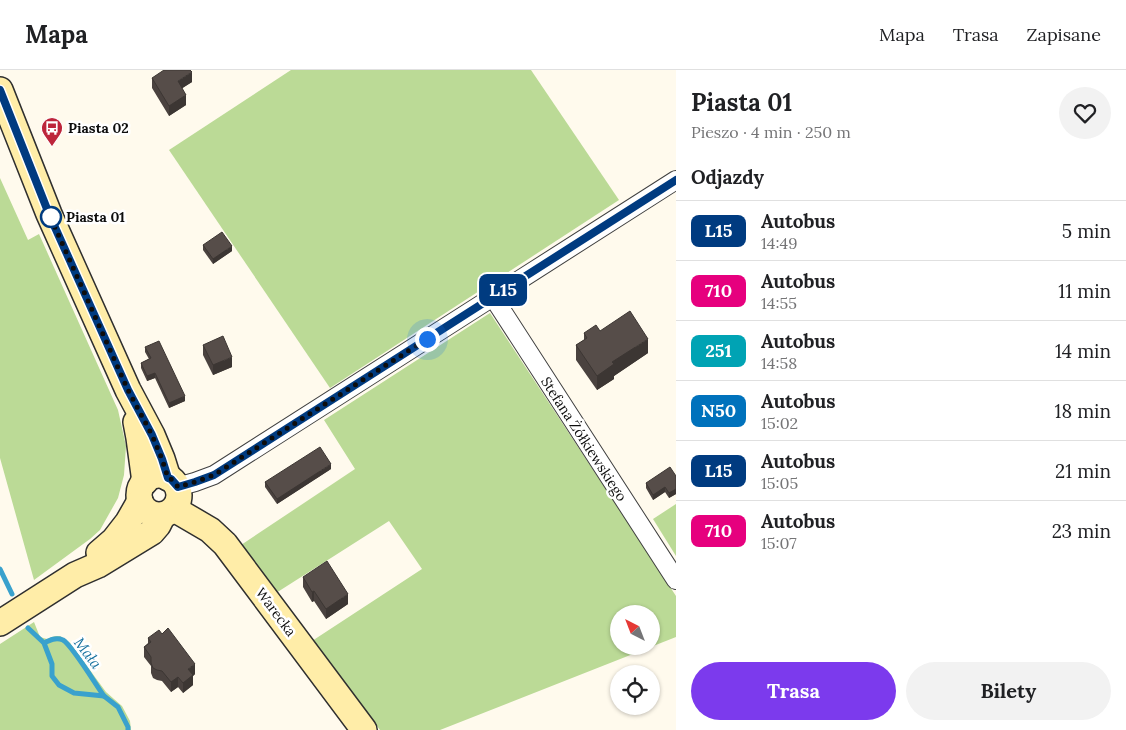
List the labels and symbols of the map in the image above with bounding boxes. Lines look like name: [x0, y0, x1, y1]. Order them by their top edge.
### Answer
bus stop icon: Piasta 02: [40, 116, 64, 147]
place label: Piasta 02: [68, 119, 129, 137]
marker: Piasta 01: [40, 206, 62, 228]
place label: Piasta 01: [66, 208, 125, 226]
line badge: L15: [474, 274, 532, 306]
your location: [415, 327, 440, 352]
street label: Stefana Żółkiewskiego: [537, 373, 631, 505]
street label: Warecka: [252, 584, 300, 640]
north arrow: [610, 605, 660, 655]
water label: Mała: [70, 634, 106, 673]

